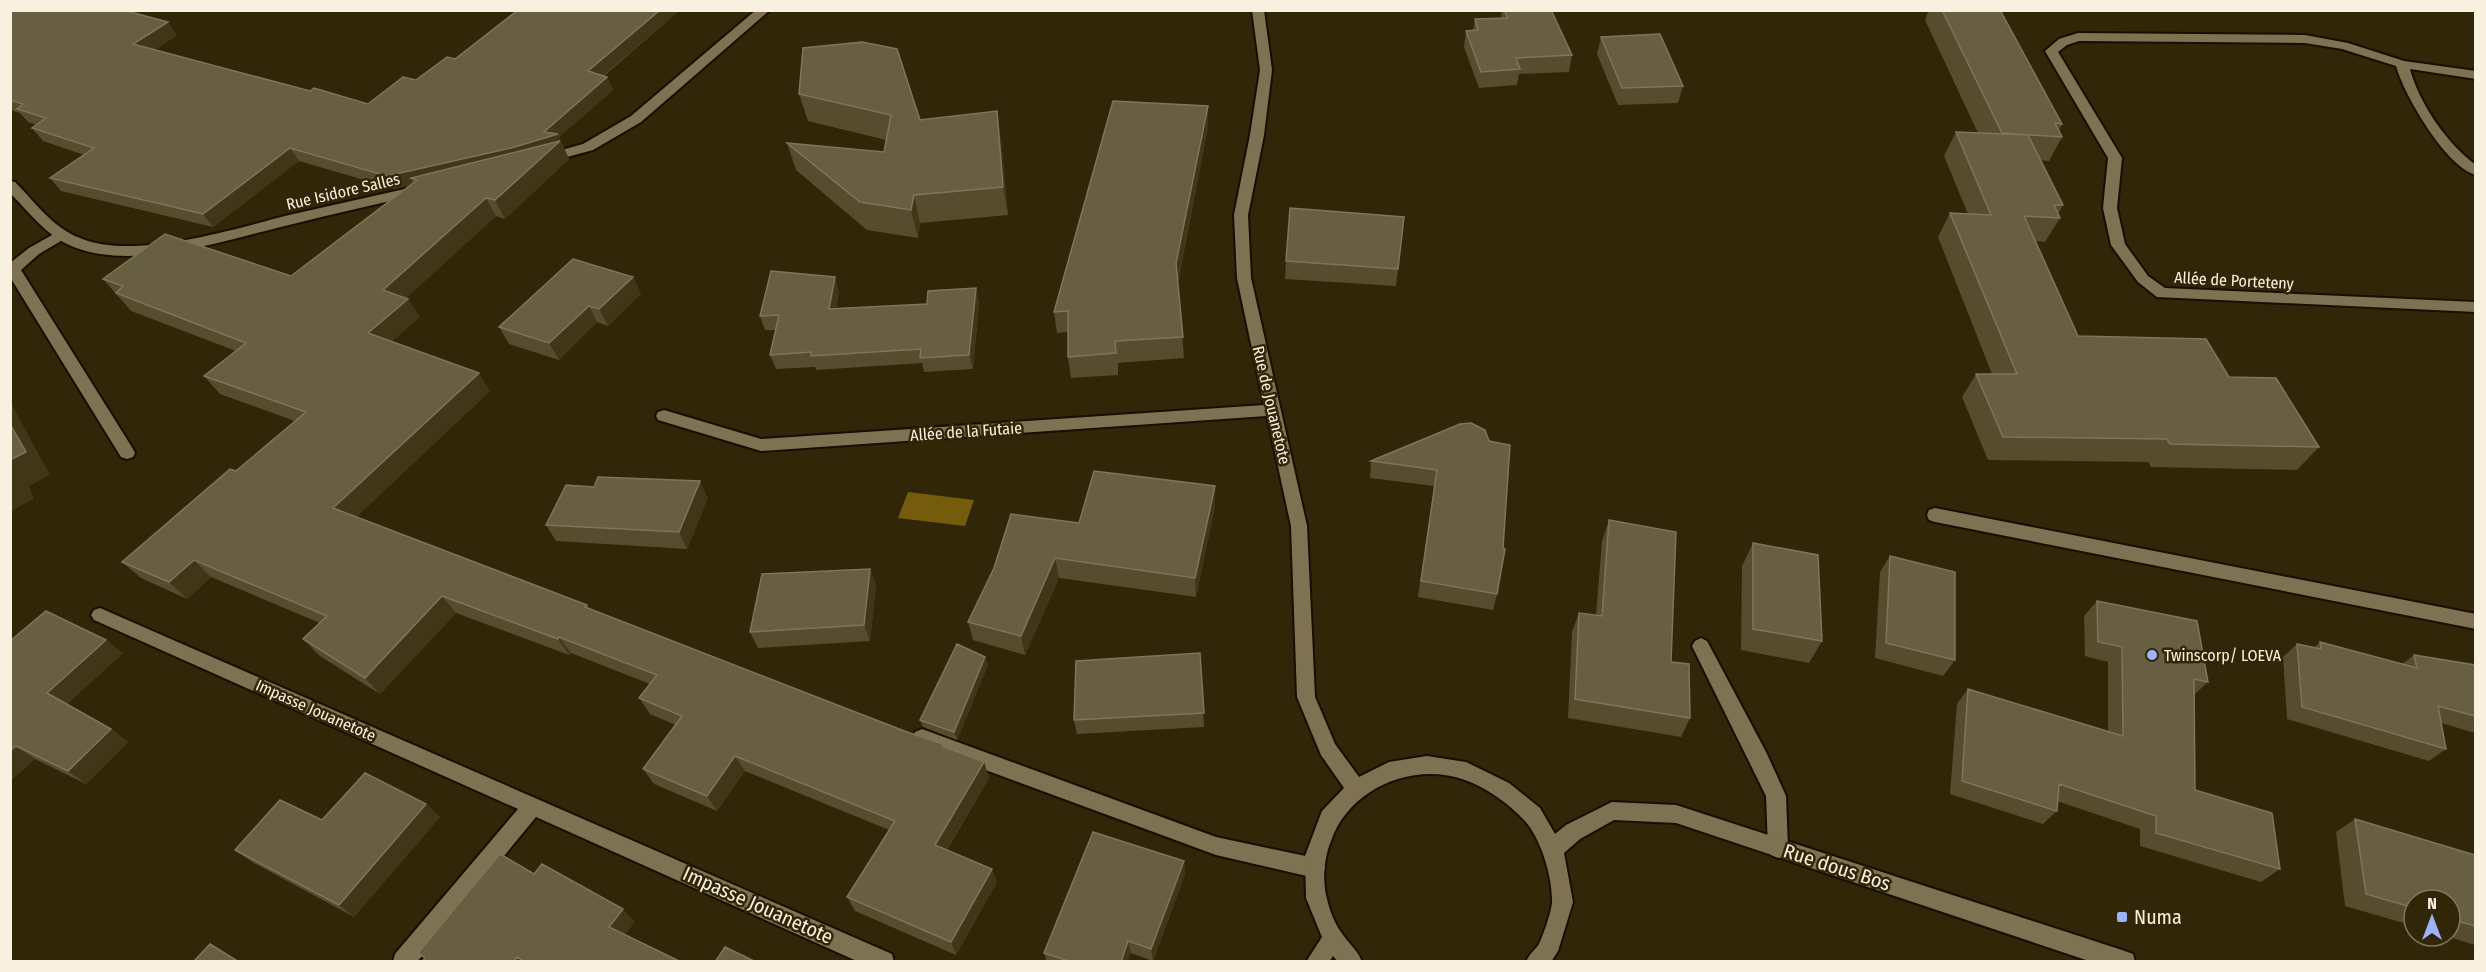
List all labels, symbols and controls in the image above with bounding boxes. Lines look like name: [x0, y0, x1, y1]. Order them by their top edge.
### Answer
street label: Rue Isidore Salles: [284, 169, 402, 214]
street label: Allée de Porteteny: [2174, 268, 2295, 293]
street label: Rue de Jouanetote: [1249, 344, 1294, 466]
street label: Allée de la Futaie: [909, 418, 1023, 445]
place label: Twinscorp/ LOEVA: [2164, 646, 2282, 665]
marker: Twinscorp/ LOEVA: [2145, 648, 2159, 662]
street label: Impasse Jouanetote: [253, 675, 379, 745]
street label: Rue dous Bos: [1781, 838, 1893, 896]
street label: Impasse Jouanetote: [679, 861, 837, 949]
north arrow: [2402, 888, 2462, 948]
text: N: [2427, 894, 2437, 913]
place label: Numa: [2134, 905, 2182, 929]
marker: Numa: [2115, 910, 2129, 924]

